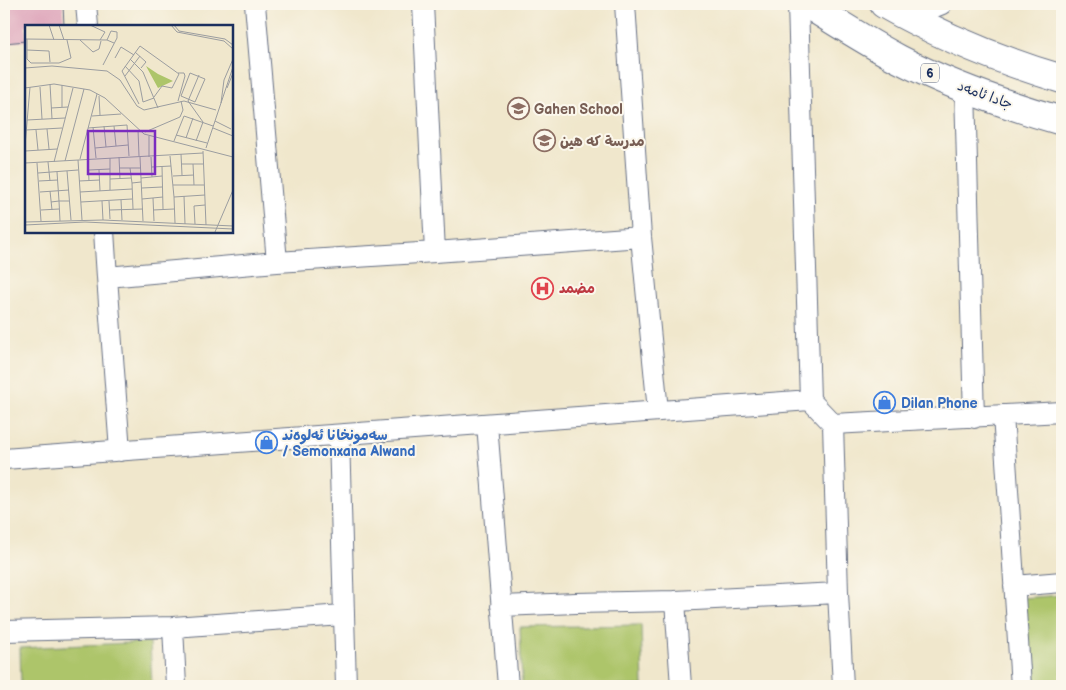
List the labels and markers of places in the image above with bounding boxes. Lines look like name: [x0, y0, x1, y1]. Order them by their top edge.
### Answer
school or university icon: Gahen School: [506, 97, 530, 121]
place label: Gahen School: [534, 101, 623, 118]
school or university icon: مدرسة كه هين: [532, 129, 556, 153]
place label: مدرسة كه هين: [560, 133, 645, 150]
hospital icon: مضمد: [531, 276, 555, 300]
place label: مضمد: [559, 280, 595, 297]
shop icon: Dilan Phone: [873, 391, 897, 415]
place label: Dilan Phone: [901, 395, 978, 412]
place label: سەمونخانا ئەلوەند / Semonxana Alwand: [282, 427, 416, 460]
shop icon: سەمونخانا ئەلوەند / Semonxana Alwand: [254, 431, 278, 455]

